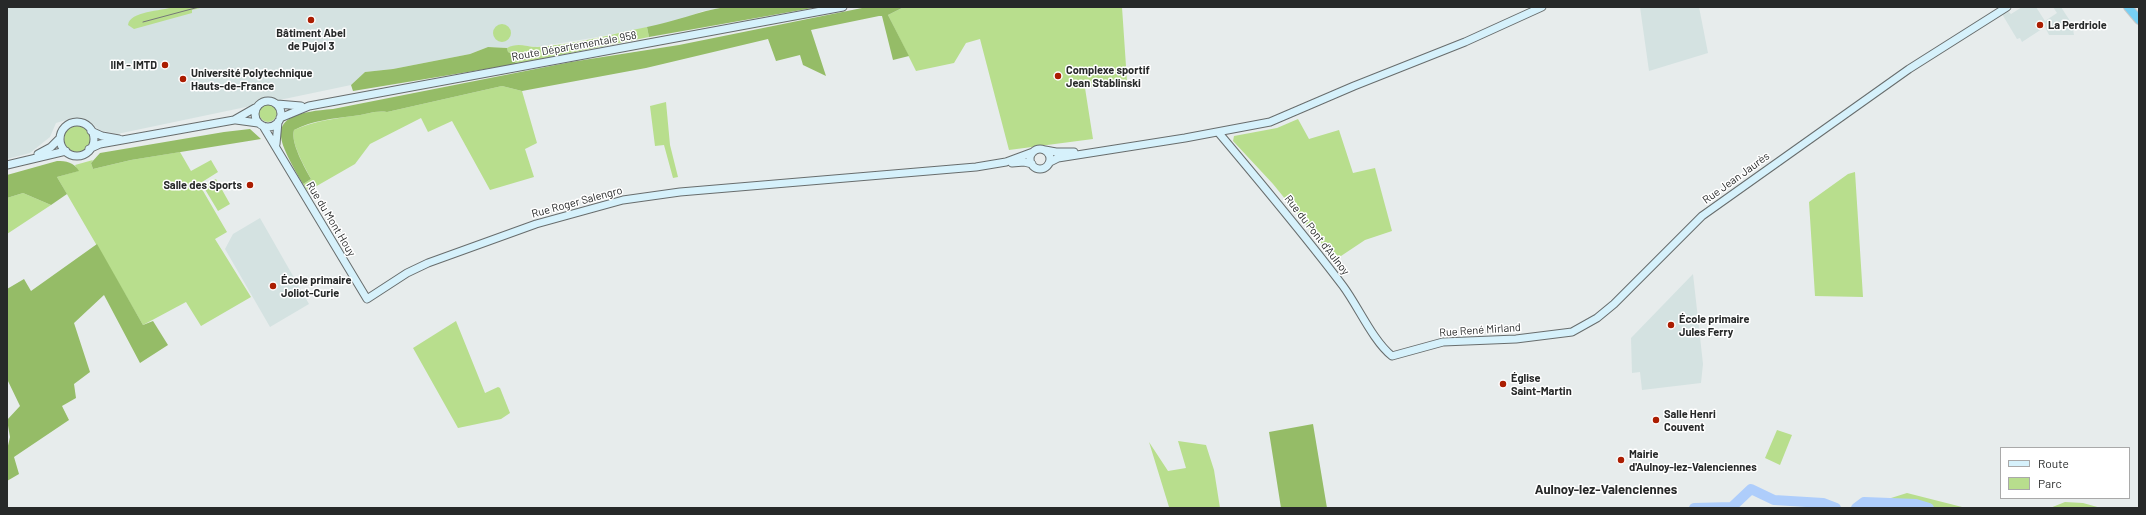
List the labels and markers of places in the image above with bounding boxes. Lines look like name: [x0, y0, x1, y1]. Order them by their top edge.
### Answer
marker: Bâtiment Abel de Pujol 3: [306, 15, 316, 25]
place label: La Perdriole: [2048, 18, 2107, 32]
marker: La Perdriole: [2035, 20, 2045, 30]
place label: Bâtiment Abel de Pujol 3: [276, 26, 346, 52]
place label: IIM - IMTD: [110, 58, 157, 72]
marker: IIM - IMTD: [160, 60, 170, 70]
place label: Complexe sportif Jean Stablinski: [1066, 63, 1150, 89]
place label: Université Polytechnique Hauts-de-France: [191, 66, 313, 92]
marker: Complexe sportif Jean Stablinski: [1053, 71, 1063, 81]
marker: Université Polytechnique Hauts-de-France: [178, 74, 188, 84]
place label: Salle des Sports: [163, 178, 242, 192]
marker: Salle des Sports: [245, 180, 255, 190]
place label: École primaire Joliot-Curie: [281, 273, 351, 299]
marker: École primaire Joliot-Curie: [268, 281, 278, 291]
place label: École primaire Jules Ferry: [1679, 312, 1749, 338]
marker: École primaire Jules Ferry: [1666, 320, 1676, 330]
place label: Église Saint-Martin: [1511, 371, 1572, 397]
marker: Église Saint-Martin: [1498, 379, 1508, 389]
place label: Salle Henri Couvent: [1664, 407, 1716, 433]
marker: Salle Henri Couvent: [1651, 415, 1661, 425]
place label: Mairie d'Aulnoy-lez-Valenciennes: [1629, 447, 1757, 473]
marker: Mairie d'Aulnoy-lez-Valenciennes: [1616, 455, 1626, 465]

